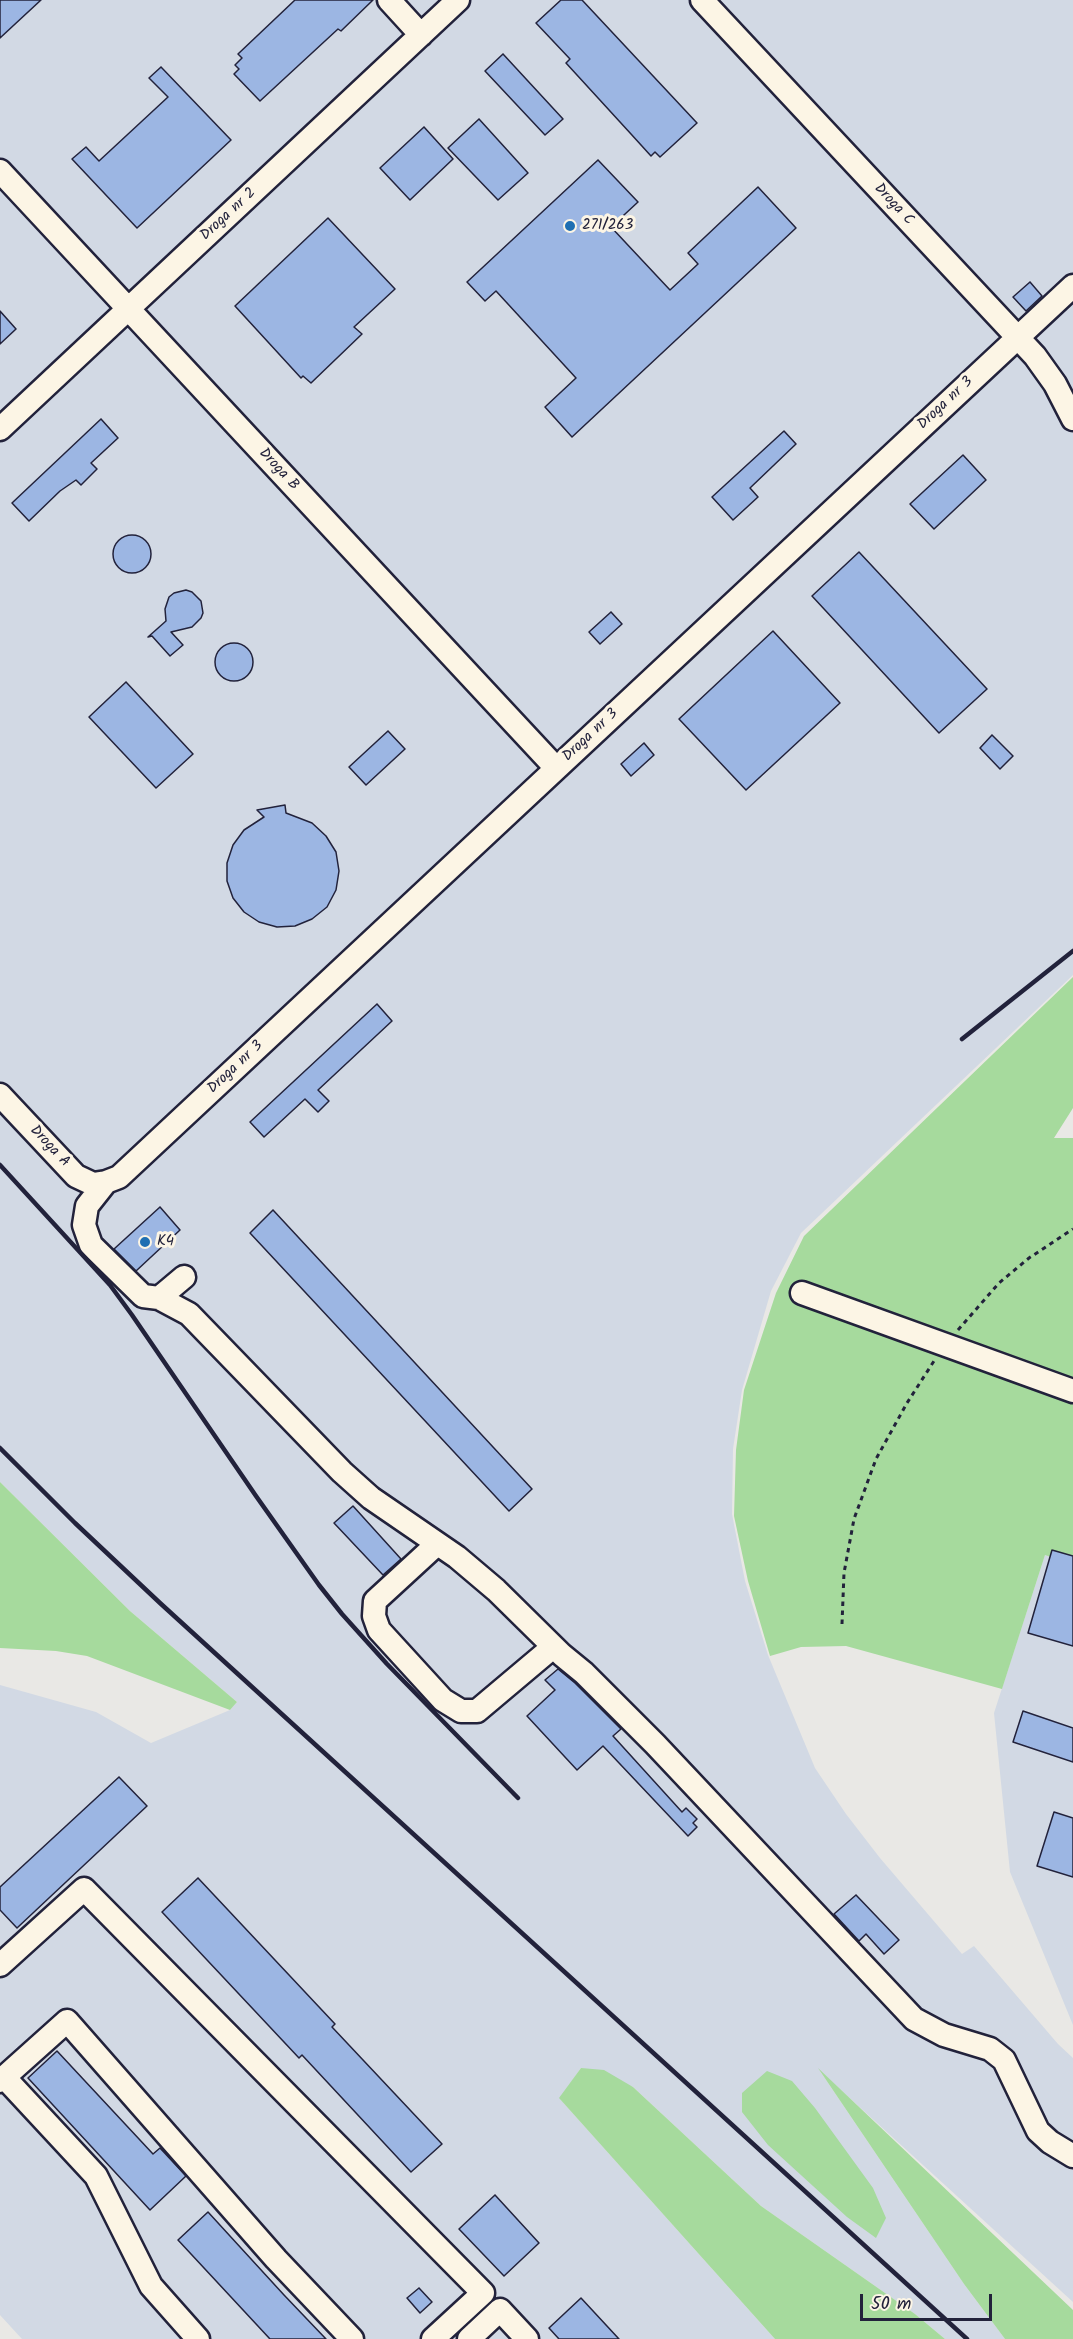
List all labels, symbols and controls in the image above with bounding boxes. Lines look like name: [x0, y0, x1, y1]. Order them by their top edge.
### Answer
street label: Droga C: [869, 180, 917, 230]
street label: Droga nr 2: [198, 185, 260, 245]
place label: 271/263: [582, 217, 633, 235]
marker: 271/263: [563, 219, 577, 233]
street label: Droga nr 3: [915, 374, 977, 434]
street label: Droga B: [254, 445, 302, 495]
street label: Droga nr 3: [560, 706, 622, 766]
street label: Droga nr 3: [205, 1038, 267, 1098]
street label: Droga A: [25, 1122, 73, 1172]
place label: K4: [157, 1233, 174, 1251]
marker: K4: [138, 1235, 152, 1249]
scale bar: [863, 2282, 995, 2320]
text: 50 m: [871, 2290, 911, 2319]

